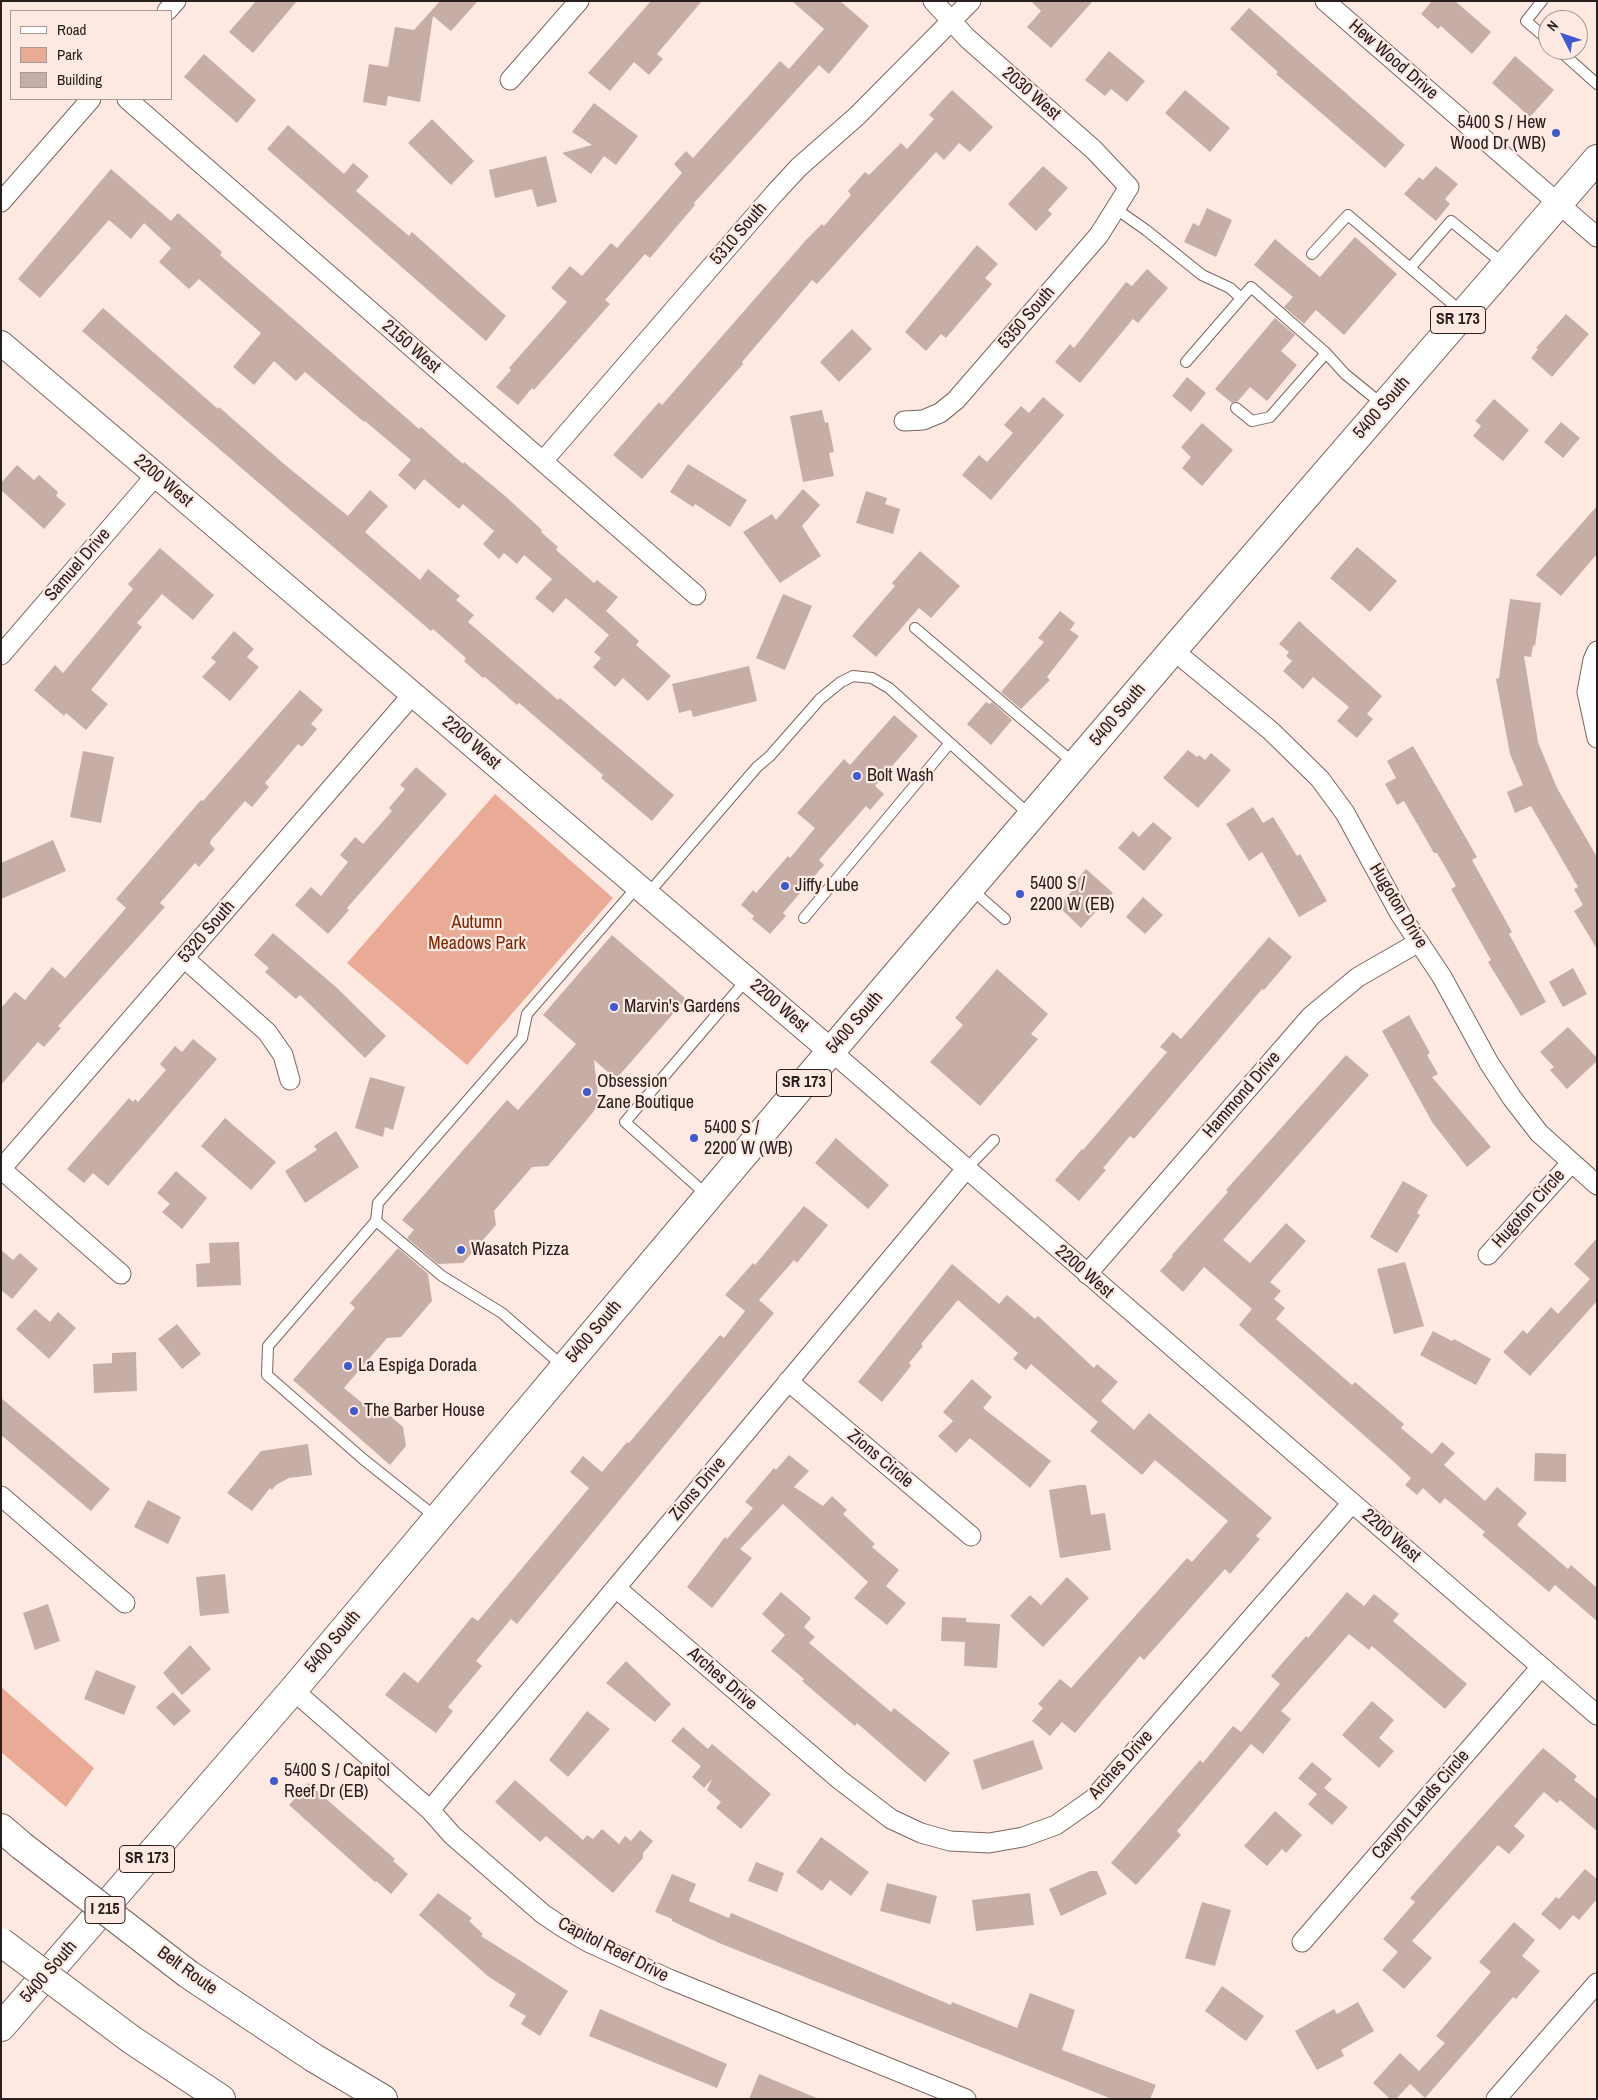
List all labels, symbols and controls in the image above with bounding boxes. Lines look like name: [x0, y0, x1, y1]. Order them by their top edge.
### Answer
legend: [10, 10, 172, 100]
north arrow: [1538, 10, 1588, 60]
street label: Hew Wood Drive: [1344, 15, 1442, 105]
text: N: [1543, 17, 1562, 35]
text: Road: [57, 19, 86, 40]
text: Park: [57, 44, 82, 65]
street label: 2030 West: [997, 63, 1065, 125]
text: Building: [57, 69, 102, 90]
place label: 5400 S / Hew Wood Dr (WB): [1450, 112, 1546, 154]
marker: 5400 S / Hew Wood Dr (WB): [1550, 127, 1562, 139]
street label: 5310 South: [706, 198, 772, 270]
street label: 5350 South: [994, 282, 1060, 354]
road number: SR 173: [1430, 306, 1486, 334]
street label: 2150 West: [377, 316, 445, 378]
street label: 5400 South: [1349, 372, 1415, 444]
street label: 2200 West: [129, 450, 197, 512]
street label: Samuel Drive: [41, 524, 115, 606]
street label: 5400 South: [1085, 679, 1151, 751]
street label: 2200 West: [437, 712, 505, 774]
place label: Bolt Wash: [867, 765, 934, 787]
marker: Bolt Wash: [851, 770, 863, 782]
street label: Hugoton Drive: [1364, 860, 1432, 952]
place label: 5400 S / 2200 W (EB): [1030, 873, 1114, 916]
place label: Jiffy Lube: [795, 875, 859, 897]
marker: Jiffy Lube: [779, 880, 791, 892]
marker: 5400 S / 2200 W (EB): [1014, 888, 1026, 900]
street label: 5320 South: [174, 896, 240, 968]
park label: Autumn Meadows Park: [428, 912, 526, 954]
street label: 2200 West: [745, 975, 813, 1037]
street label: 5400 South: [822, 987, 888, 1059]
place label: Marvin's Gardens: [624, 996, 740, 1018]
marker: Marvin's Gardens: [608, 1001, 620, 1013]
street label: Hammond Drive: [1199, 1047, 1285, 1143]
road number: SR 173: [776, 1070, 832, 1096]
place label: Obsession Zane Boutique: [597, 1071, 694, 1114]
marker: Obsession Zane Boutique: [581, 1086, 593, 1098]
place label: 5400 S / 2200 W (WB): [704, 1117, 793, 1160]
marker: 5400 S / 2200 W (WB): [688, 1132, 700, 1144]
street label: Hugoton Circle: [1488, 1165, 1570, 1253]
place label: Wasatch Pizza: [471, 1239, 569, 1261]
street label: 2200 West: [1050, 1241, 1118, 1303]
marker: Wasatch Pizza: [455, 1244, 467, 1256]
street label: 5400 South: [561, 1296, 627, 1368]
place label: La Espiga Dorada: [358, 1355, 477, 1377]
marker: La Espiga Dorada: [342, 1360, 354, 1372]
place label: The Barber House: [364, 1400, 485, 1422]
marker: The Barber House: [348, 1405, 360, 1417]
street label: Zions Circle: [843, 1425, 917, 1493]
street label: Zions Drive: [665, 1453, 731, 1525]
street label: 2200 West: [1357, 1505, 1425, 1567]
street label: 5400 South: [300, 1606, 366, 1678]
street label: Arches Drive: [683, 1643, 761, 1715]
street label: Arches Drive: [1084, 1726, 1158, 1804]
street label: Canyon Lands Circle: [1368, 1746, 1474, 1864]
place label: 5400 S / Capitol Reef Dr (EB): [284, 1760, 390, 1802]
marker: 5400 S / Capitol Reef Dr (EB): [268, 1775, 280, 1787]
road number: SR 173: [120, 1846, 174, 1872]
road number: I 215: [85, 1896, 125, 1924]
street label: Capitol Reef Drive: [554, 1913, 672, 1987]
street label: 5400 South: [16, 1936, 82, 2008]
street label: Belt Route: [153, 1942, 221, 2000]

